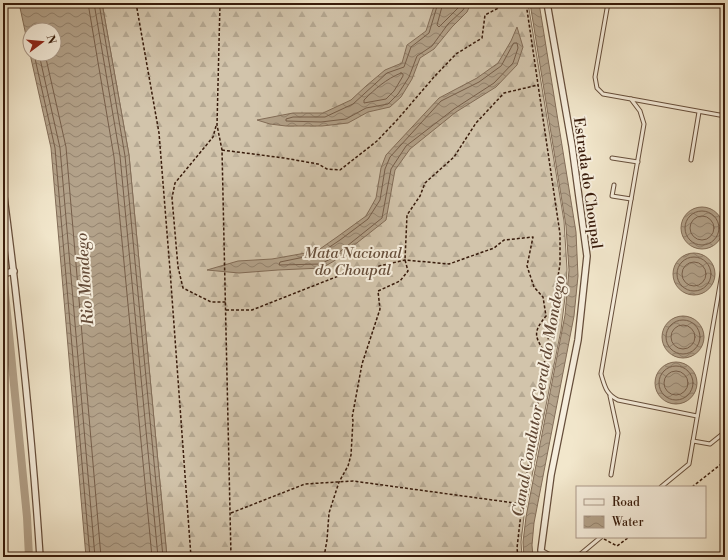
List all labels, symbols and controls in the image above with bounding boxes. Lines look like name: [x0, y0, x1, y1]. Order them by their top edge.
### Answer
north arrow: [22, 22, 62, 62]
text: N: [43, 33, 59, 46]
street label: Estrada do Choupal: [569, 116, 606, 251]
water label: Rio Mondego: [72, 232, 98, 327]
park label: Mata Nacional do Choupal: [304, 244, 402, 280]
water label: Canal Condutor Geral do Mondego: [508, 274, 570, 518]
legend: [576, 486, 706, 538]
text: Road: [612, 495, 640, 510]
text: Water: [611, 515, 644, 530]

